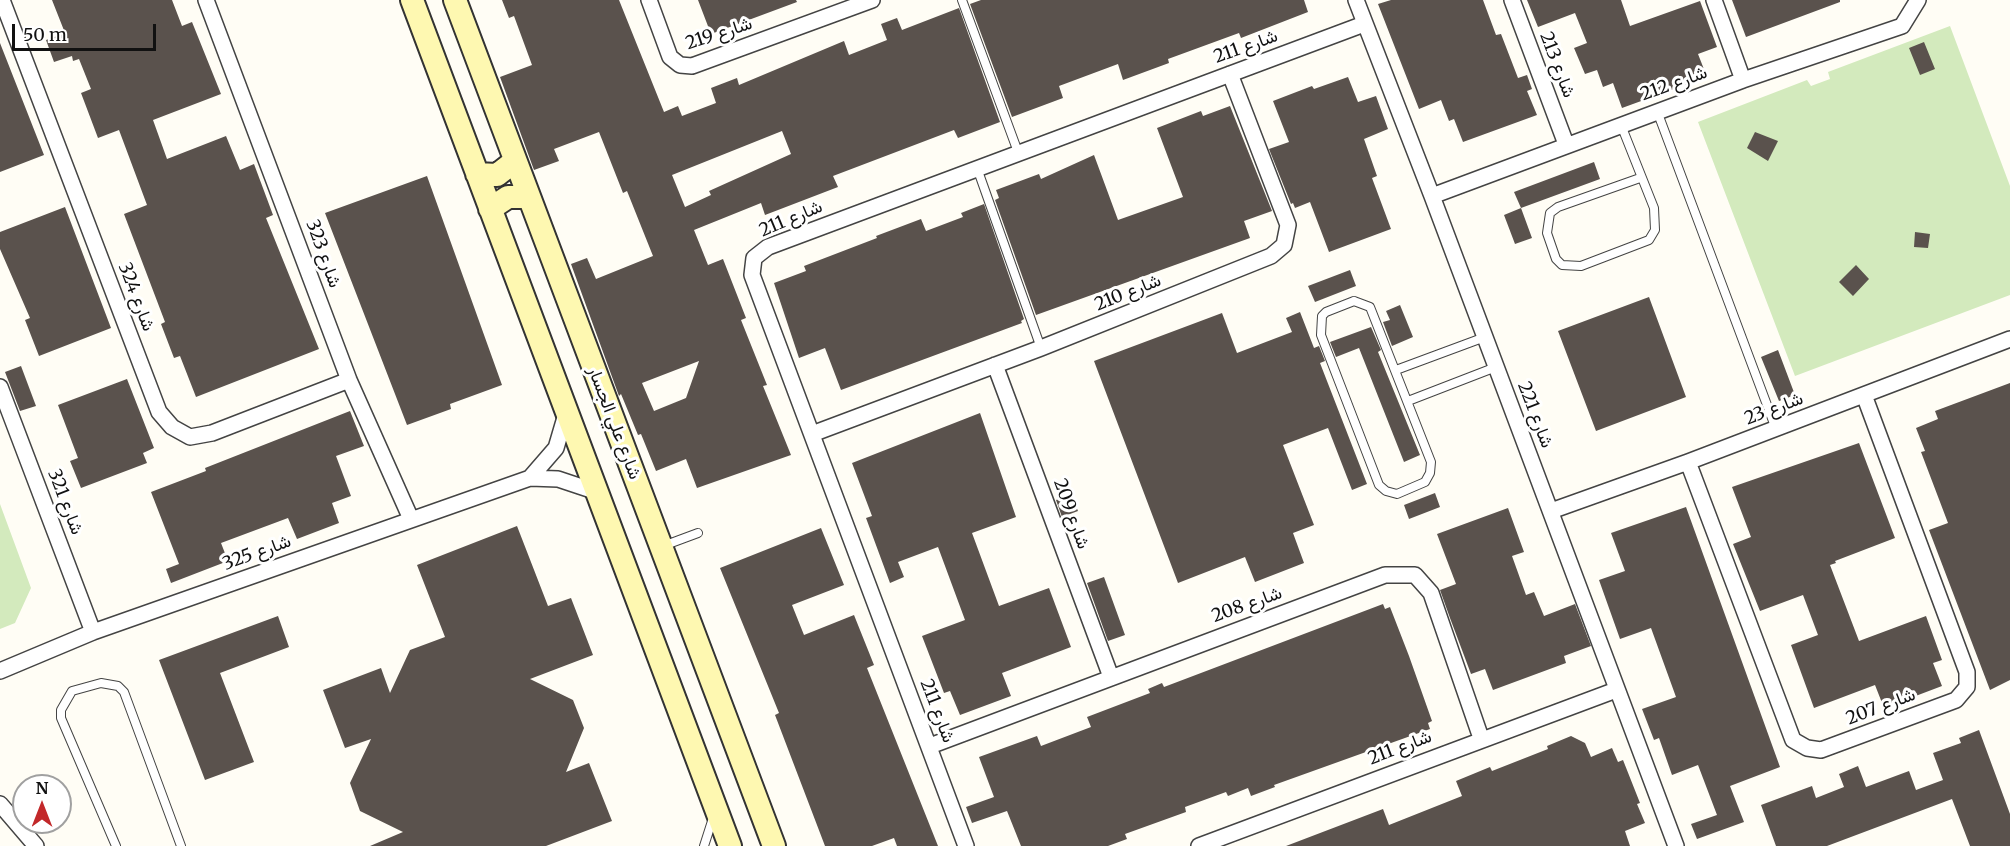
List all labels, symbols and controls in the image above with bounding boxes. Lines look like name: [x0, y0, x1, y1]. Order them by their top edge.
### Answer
scale bar: [15, 12, 159, 50]
street label: شارع 219: [683, 13, 755, 55]
text: 50 m: [23, 23, 67, 46]
street label: شارع 211: [1211, 26, 1281, 68]
street label: شارع 213: [1535, 29, 1579, 101]
street label: شارع 212: [1638, 62, 1710, 106]
street label: شارع 211: [756, 196, 826, 242]
street label: شارع 323: [301, 217, 345, 291]
street label: شارع 324: [113, 260, 159, 334]
street label: شارع 210: [1092, 270, 1164, 316]
street label: شارع علي الجسار: [583, 363, 645, 483]
street label: شارع 221: [1513, 379, 1557, 451]
street label: شارع 23: [1742, 388, 1806, 430]
street label: شارع 321: [43, 466, 87, 538]
street label: شارع 209: [1048, 476, 1094, 552]
street label: شارع 325: [220, 531, 294, 575]
street label: شارع 208: [1209, 582, 1285, 628]
street label: شارع 211: [915, 676, 959, 746]
street label: شارع 207: [1843, 684, 1919, 730]
street label: شارع 211: [1365, 726, 1435, 770]
north arrow: [12, 774, 72, 834]
text: N: [36, 778, 48, 798]

